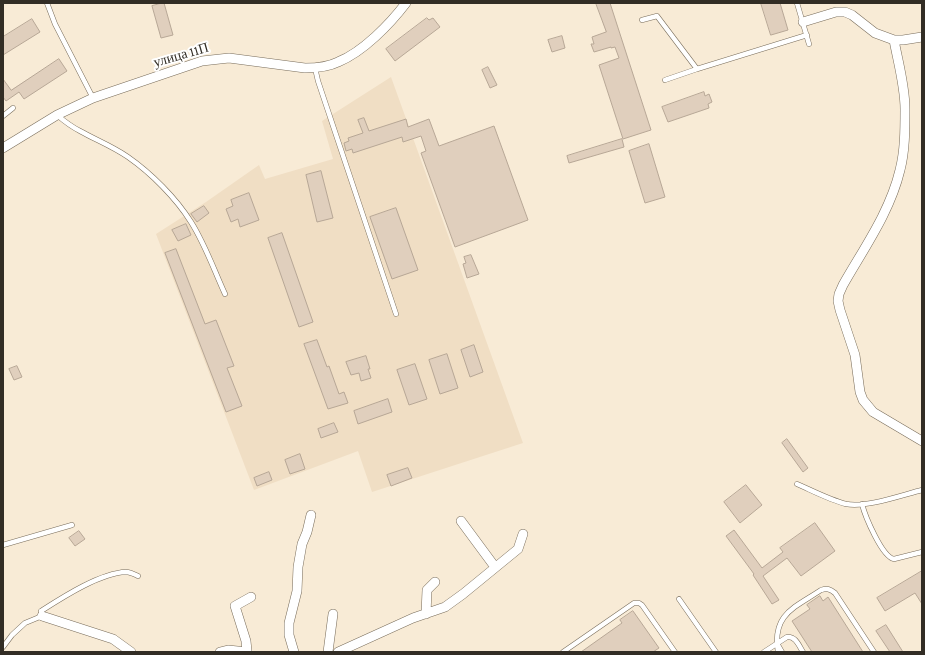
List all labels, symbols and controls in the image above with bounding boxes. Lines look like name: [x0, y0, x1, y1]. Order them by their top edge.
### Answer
street label: улица 11П: [151, 39, 211, 71]

